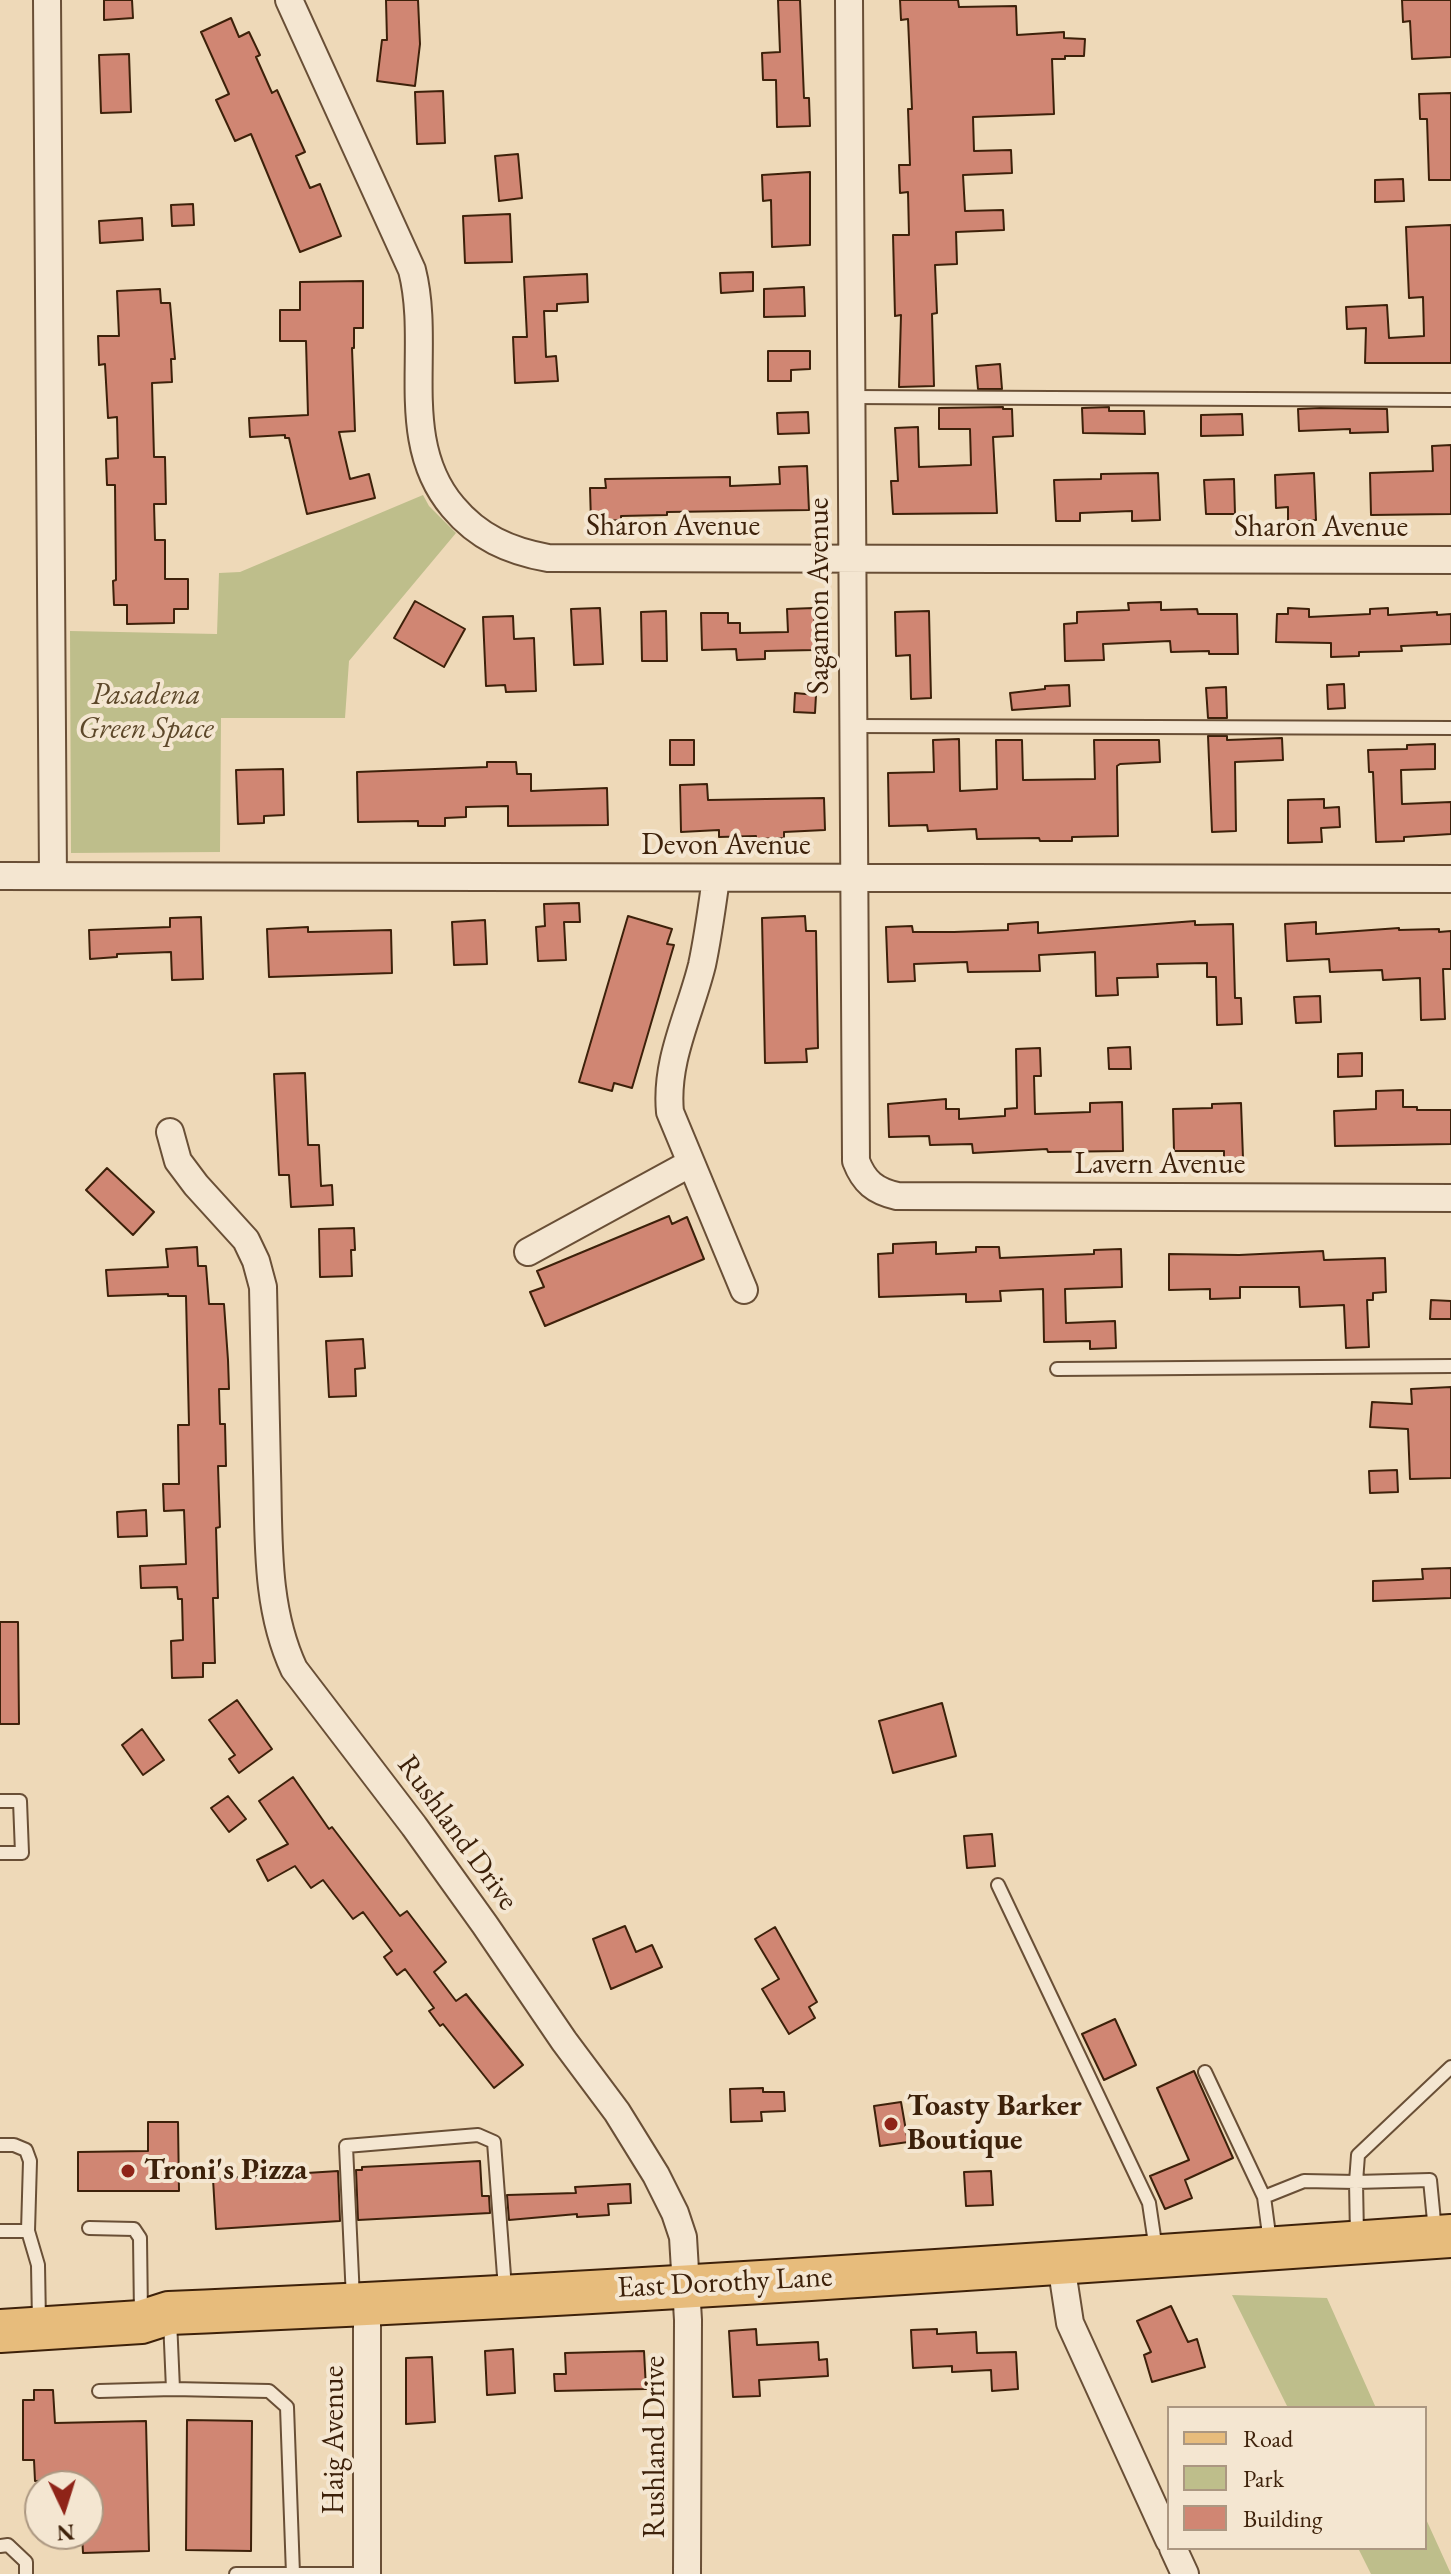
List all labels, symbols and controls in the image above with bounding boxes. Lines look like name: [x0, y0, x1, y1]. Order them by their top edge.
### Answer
street label: Sagamon Avenue: [802, 497, 838, 695]
street label: Sharon Avenue: [586, 509, 760, 545]
street label: Sharon Avenue: [1234, 510, 1408, 546]
park label: Pasadena Green Space: [78, 678, 214, 748]
street label: Devon Avenue: [641, 828, 811, 864]
street label: Lavern Avenue: [1075, 1147, 1245, 1183]
street label: Rushland Drive: [389, 1749, 525, 1917]
place label: Toasty Barker Boutique: [907, 2089, 1082, 2160]
marker: Toasty Barker Boutique: [882, 2115, 900, 2133]
place label: Troni's Pizza: [144, 2153, 307, 2189]
marker: Troni's Pizza: [119, 2162, 137, 2180]
street label: East Dorothy Lane: [616, 2259, 834, 2307]
street label: Rushland Drive: [638, 2356, 674, 2538]
street label: Haig Avenue: [317, 2366, 353, 2514]
legend: [1167, 2406, 1427, 2550]
text: Road: [1243, 2423, 1293, 2454]
text: Park: [1243, 2463, 1284, 2494]
north arrow: [24, 2470, 104, 2550]
text: Building: [1243, 2503, 1323, 2534]
text: N: [56, 2517, 75, 2548]

